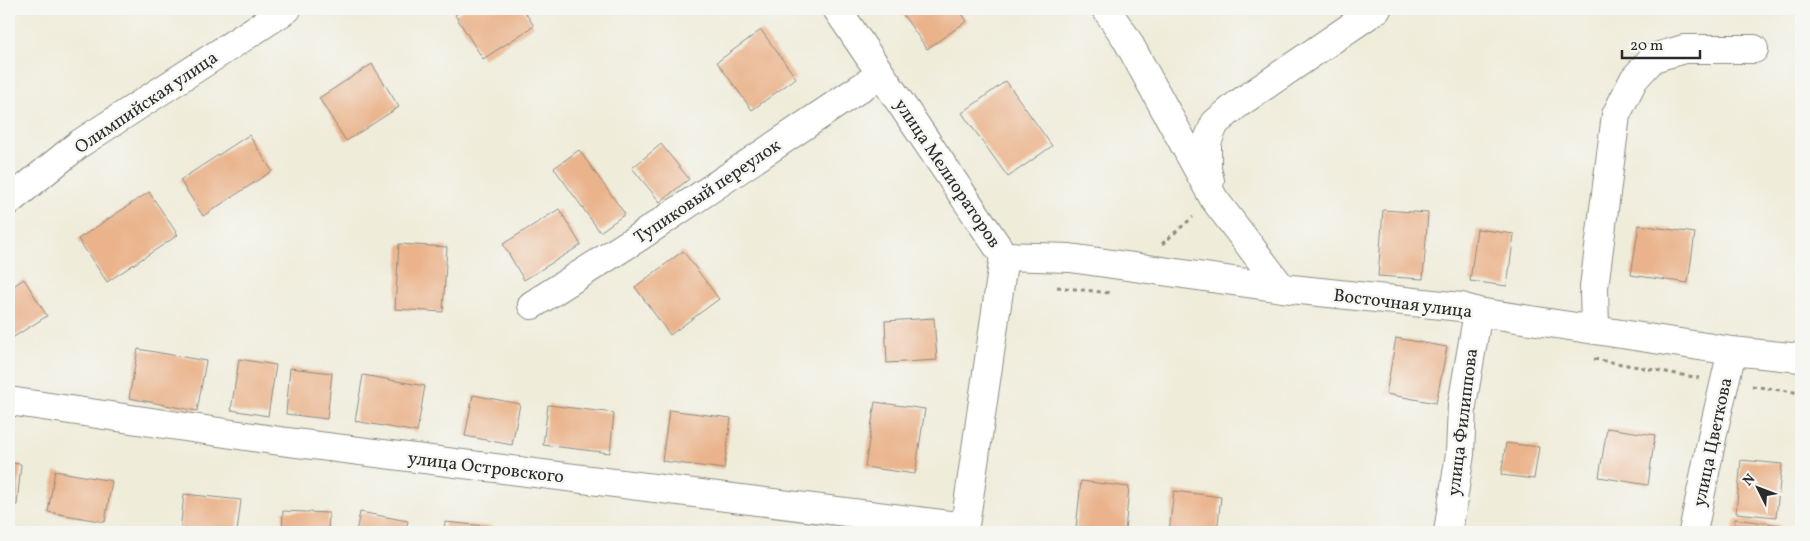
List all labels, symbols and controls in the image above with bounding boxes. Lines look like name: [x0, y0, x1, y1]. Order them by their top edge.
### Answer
scale bar: [1622, 28, 1700, 60]
text: 20 m: [1630, 36, 1663, 57]
street label: Олимпийская улица: [70, 46, 223, 161]
street label: улица Мелиораторов: [887, 94, 1006, 253]
street label: Тупиковый переулок: [630, 134, 786, 251]
street label: Восточная улица: [1332, 284, 1474, 325]
street label: улица Филиппова: [1442, 347, 1485, 497]
street label: улица Цветкова: [1688, 375, 1739, 509]
street label: улица Островского: [406, 447, 565, 490]
north arrow: [1732, 464, 1782, 514]
text: N: [1739, 470, 1760, 490]

